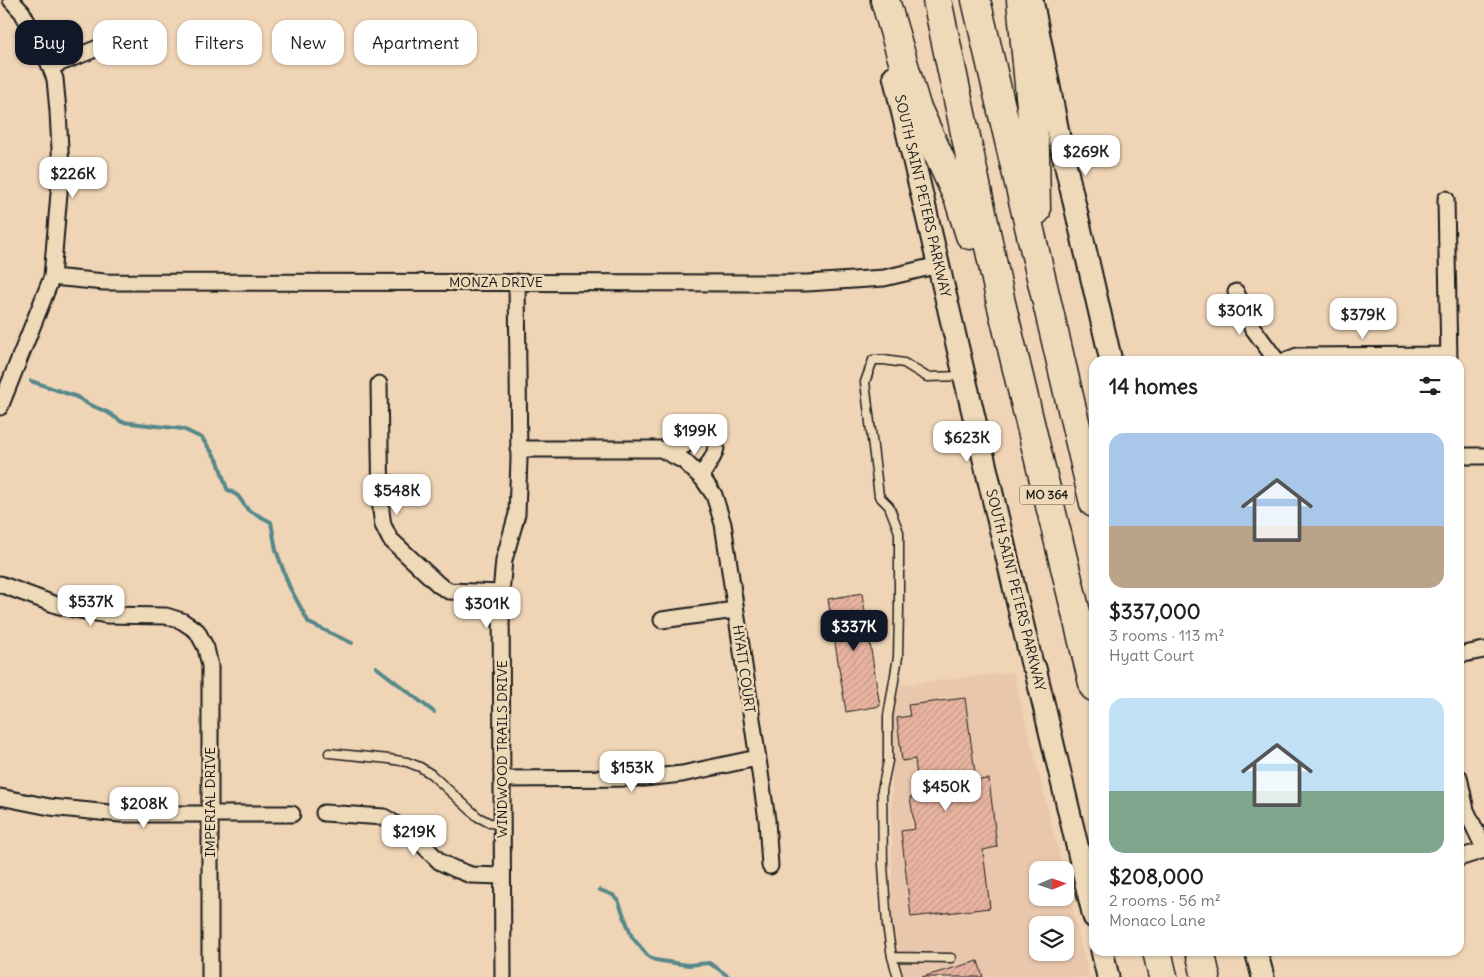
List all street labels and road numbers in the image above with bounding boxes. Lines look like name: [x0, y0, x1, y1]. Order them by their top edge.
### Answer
street label: SOUTH SAINT PETERS PARKWAY: [891, 93, 955, 299]
street label: MONZA DRIVE: [449, 273, 543, 291]
road number: MO 364: [1020, 486, 1074, 504]
street label: SOUTH SAINT PETERS PARKWAY: [982, 487, 1050, 693]
street label: HYATT COURT: [729, 624, 759, 714]
street label: WINDWOOD TRAILS DRIVE: [493, 660, 511, 838]
street label: IMPERIAL DRIVE: [201, 747, 219, 857]

